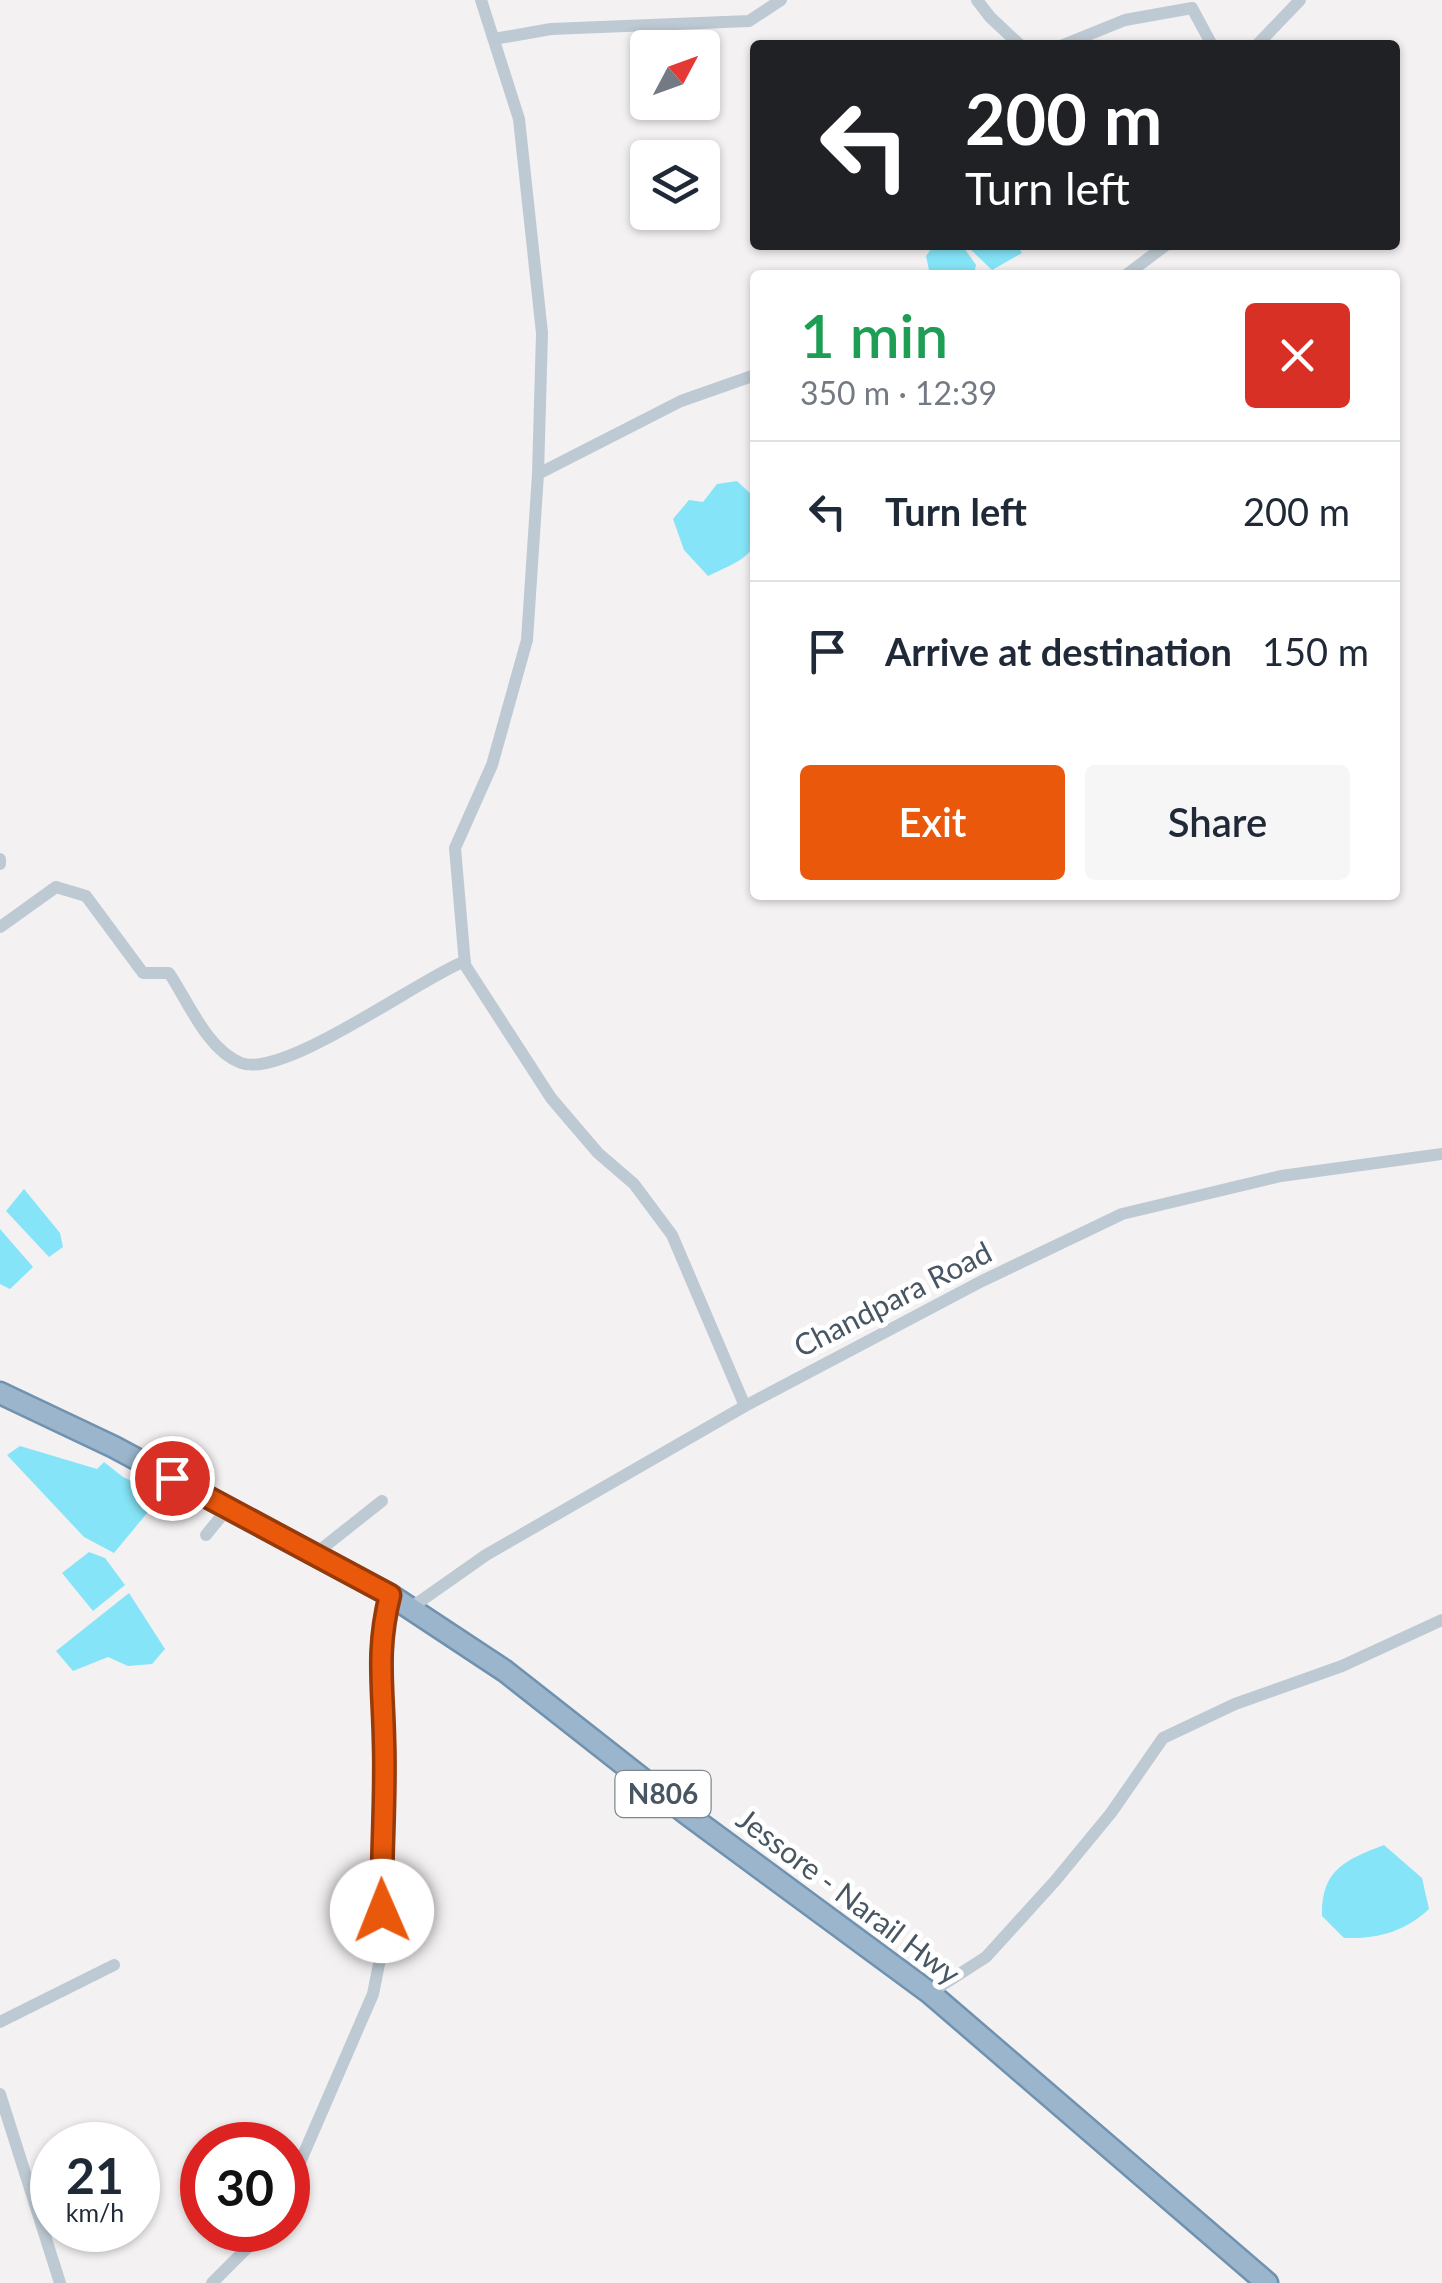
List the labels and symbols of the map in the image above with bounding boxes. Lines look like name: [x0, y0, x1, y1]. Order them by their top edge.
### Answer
north arrow: [630, 30, 720, 120]
street label: Chandpara Road: [787, 1233, 997, 1363]
pin: [130, 1436, 215, 1521]
road number: N806: [616, 1771, 710, 1817]
street label: Jessore - Narail Hwy: [730, 1800, 968, 1991]
position arrow: [330, 1859, 434, 1963]
speed limit sign: 30: [180, 2122, 310, 2252]

